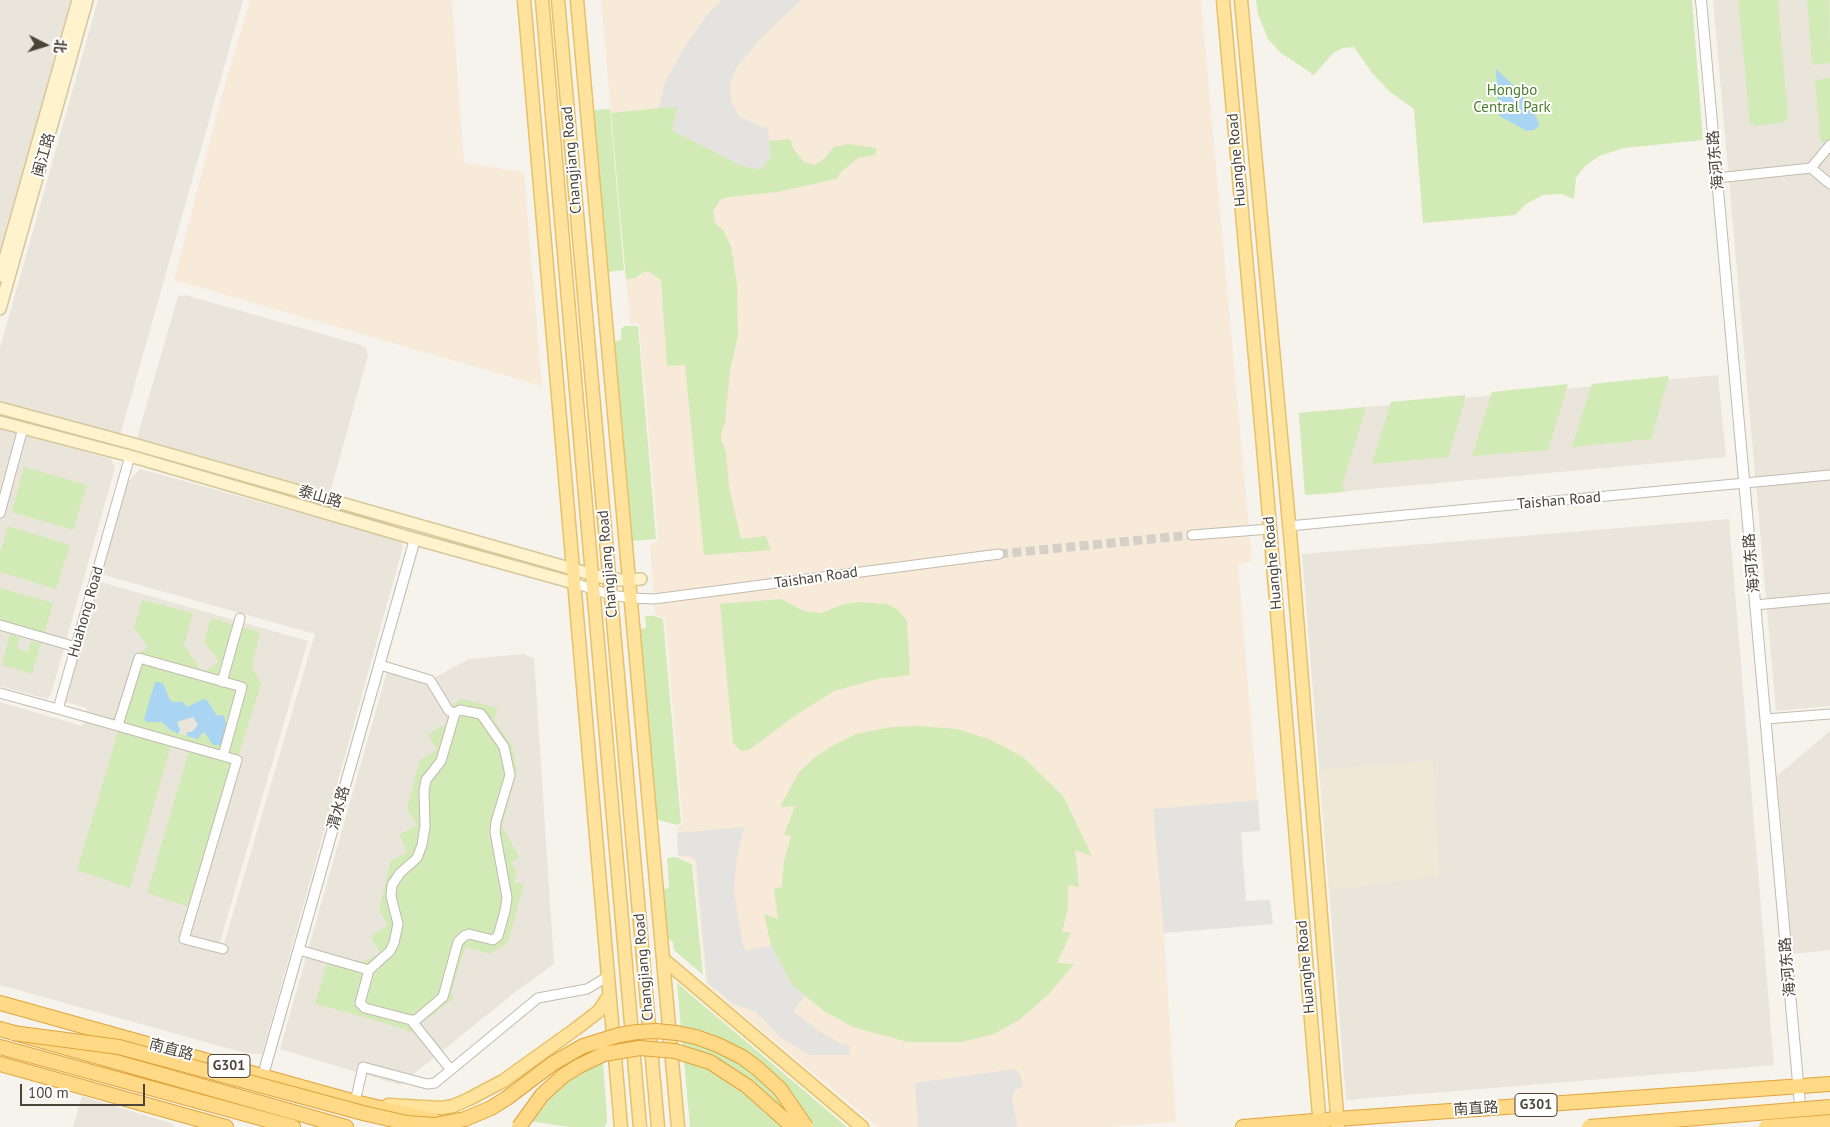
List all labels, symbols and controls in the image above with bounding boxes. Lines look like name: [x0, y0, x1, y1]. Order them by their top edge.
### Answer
north arrow: [20, 20, 70, 70]
text: 北: [50, 39, 70, 54]
park label: Hongbo Central Park: [1473, 82, 1551, 117]
street label: Changjiang Road: [558, 105, 586, 215]
street label: Huanghe Road: [1224, 113, 1250, 207]
street label: 海河东路: [1704, 129, 1728, 191]
street label: 闽江路: [29, 131, 59, 179]
street label: 泰山路: [296, 482, 344, 512]
street label: Taishan Road: [1516, 488, 1602, 514]
street label: Changjiang Road: [594, 509, 622, 619]
street label: Huanghe Road: [1260, 516, 1286, 610]
street label: 海河东路: [1740, 532, 1764, 594]
street label: Taishan Road: [773, 563, 859, 593]
street label: Huahong Road: [64, 564, 108, 660]
street label: 渭水路: [324, 784, 354, 832]
street label: Changjiang Road: [630, 912, 658, 1022]
street label: Huanghe Road: [1293, 920, 1319, 1014]
street label: 海河东路: [1776, 936, 1800, 998]
street label: 南直路: [147, 1035, 195, 1065]
road number: G301: [208, 1054, 250, 1078]
scale bar: [22, 1074, 148, 1106]
text: 100 m: [28, 1083, 69, 1102]
road number: G301: [1515, 1094, 1557, 1116]
street label: 南直路: [1453, 1098, 1499, 1120]

